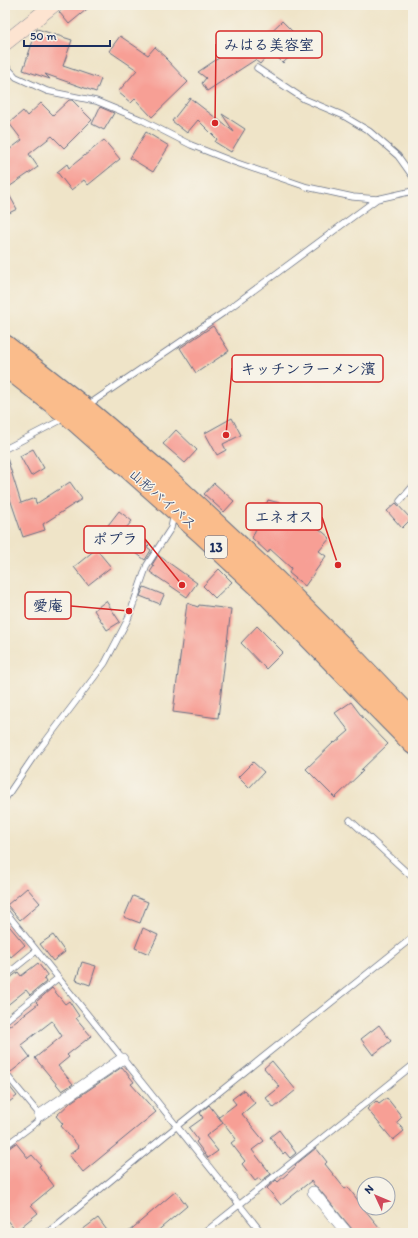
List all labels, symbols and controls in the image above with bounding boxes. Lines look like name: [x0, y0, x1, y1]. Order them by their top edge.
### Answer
scale bar: [24, 22, 110, 48]
text: 50 m: [30, 29, 56, 43]
callout: みはる美容室: [216, 31, 322, 58]
text: みはる美容室: [224, 36, 314, 54]
callout: キッチンラーメン濱: [232, 355, 383, 382]
text: キッチンラーメン濱: [240, 360, 376, 378]
street label: 山形バイパス: [125, 465, 200, 533]
callout: エネオス: [246, 503, 322, 530]
text: エネオス: [254, 508, 314, 526]
callout: ポプラ: [84, 526, 145, 553]
text: ポプラ: [92, 530, 138, 548]
road number: 13: [205, 536, 227, 558]
callout: 愛庵: [25, 592, 71, 619]
text: 愛庵: [33, 597, 63, 615]
north arrow: [356, 1176, 396, 1216]
text: N: [362, 1182, 376, 1197]

